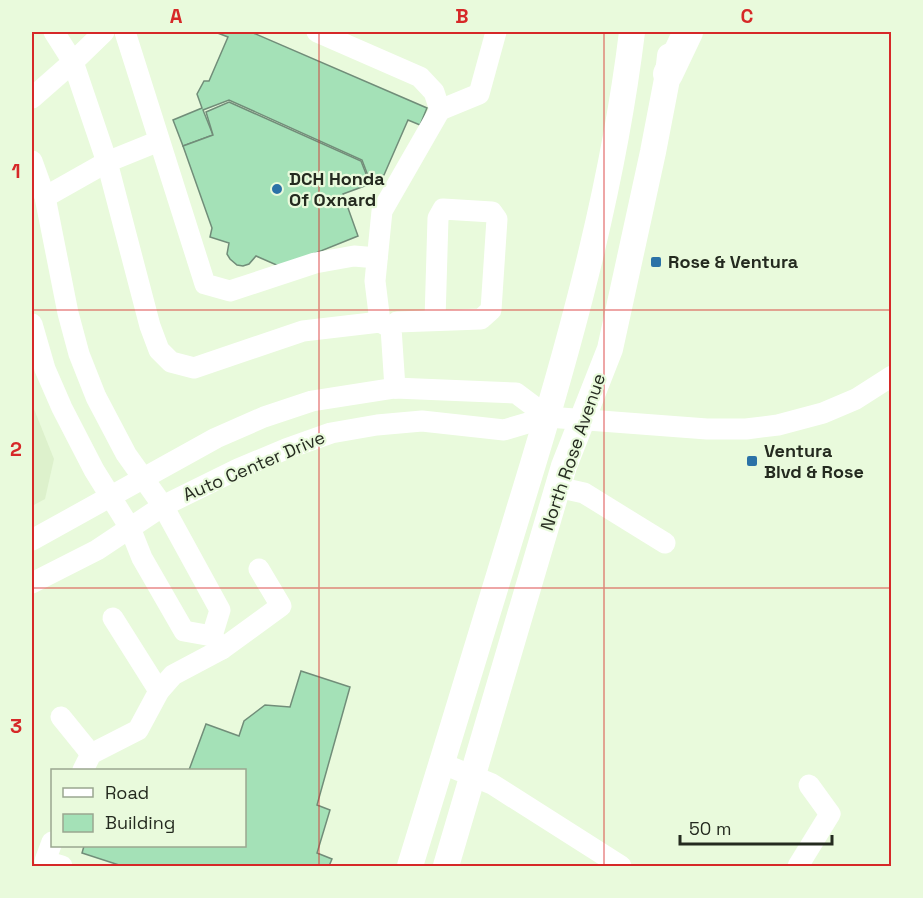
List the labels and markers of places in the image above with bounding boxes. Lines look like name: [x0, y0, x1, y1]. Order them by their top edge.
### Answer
place label: DCH Honda Of Oxnard: [289, 167, 385, 211]
marker: DCH Honda Of Oxnard: [270, 182, 284, 196]
place label: Rose & Ventura: [668, 250, 799, 273]
marker: Rose & Ventura: [649, 255, 663, 269]
place label: Ventura Blvd & Rose: [764, 439, 864, 483]
marker: Ventura Blvd & Rose: [745, 454, 759, 468]

